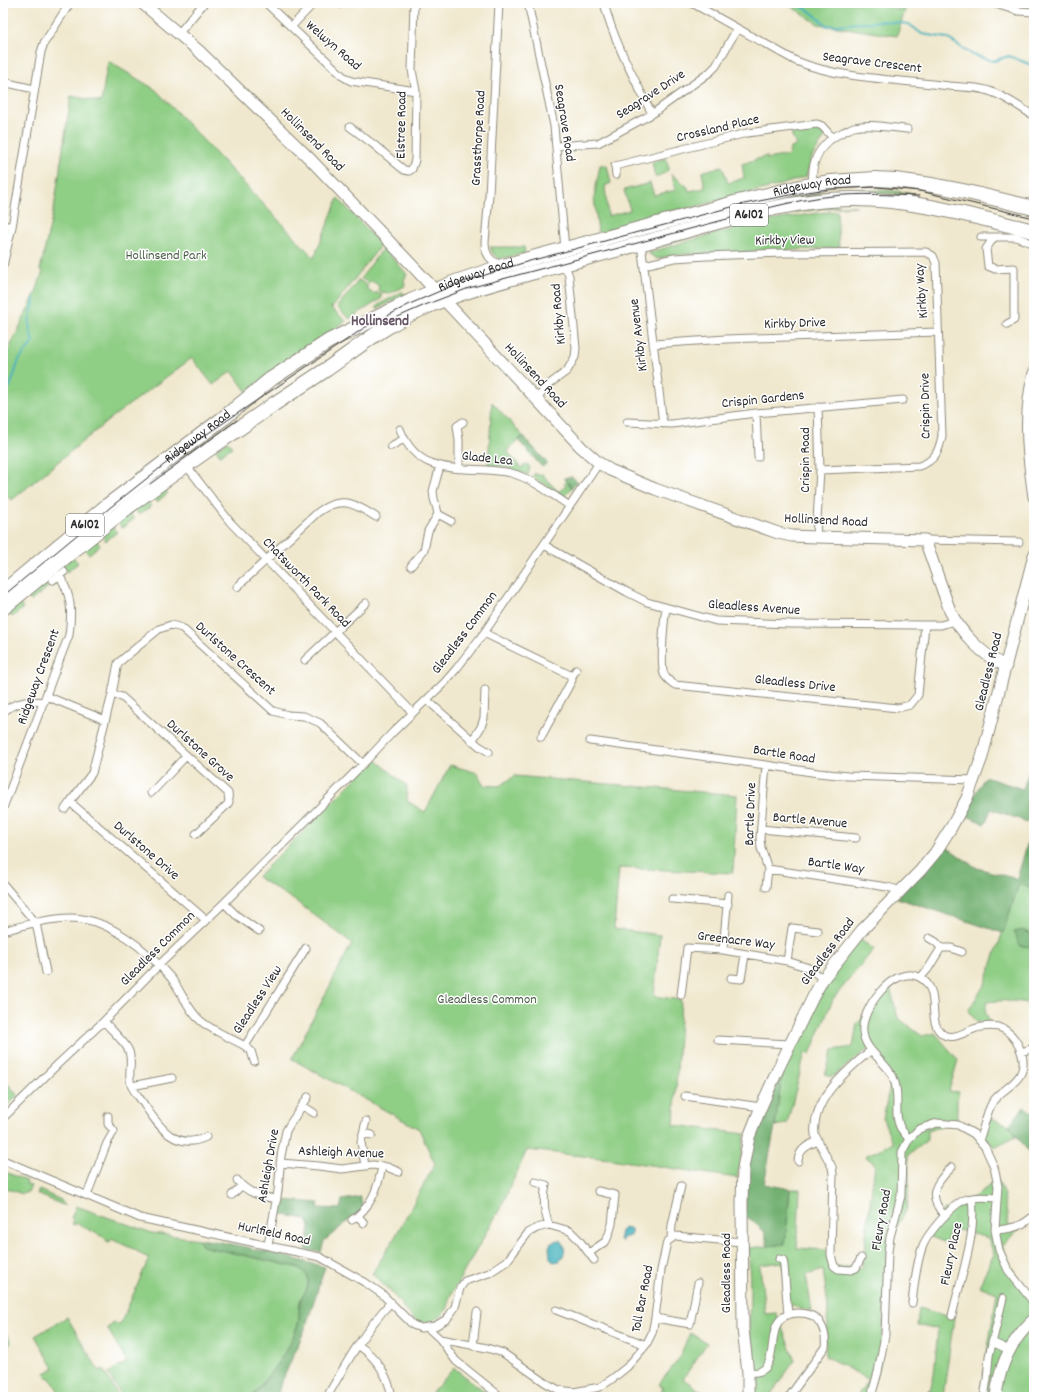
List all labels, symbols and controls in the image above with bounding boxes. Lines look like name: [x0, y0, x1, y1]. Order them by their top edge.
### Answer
street label: Welwyn Road: [301, 16, 365, 76]
street label: Seagrave Crescent: [821, 47, 923, 79]
street label: Seagrave Drive: [612, 65, 690, 125]
street label: Seagrave Road: [548, 83, 580, 163]
street label: Grassthorpe Road: [467, 90, 491, 186]
street label: Elstree Road: [391, 91, 413, 159]
street label: Hollinsend Road: [275, 103, 349, 177]
street label: Crossland Place: [675, 110, 761, 148]
street label: Ridgeway Road: [771, 171, 852, 203]
road number: A6102: [730, 204, 768, 226]
street label: Kirkby View: [755, 230, 815, 252]
park label: Hollinsend Park: [125, 246, 207, 266]
street label: Ridgeway Road: [435, 253, 516, 298]
street label: Kirkby Way: [910, 262, 934, 319]
street label: Kirkby Road: [546, 283, 572, 345]
street label: Kirkby Avenue: [625, 297, 653, 373]
district label: Hollinsend: [351, 311, 409, 333]
street label: Kirkby Drive: [764, 313, 826, 335]
street label: Hollinsend Road: [499, 339, 571, 413]
street label: Crispin Drive: [915, 373, 937, 439]
street label: Crispin Gardens: [721, 386, 806, 414]
street label: Ridgeway Road: [160, 406, 236, 469]
street label: Crispin Road: [796, 427, 816, 493]
street label: Glade Lea: [460, 446, 514, 472]
street label: Hollinsend Road: [784, 509, 868, 533]
road number: A6102: [66, 514, 104, 536]
street label: Chatsworth Park Road: [257, 533, 355, 633]
street label: Gleadless Common: [427, 587, 503, 679]
street label: Gleadless Avenue: [707, 595, 801, 621]
street label: Durlstone Crescent: [190, 617, 280, 701]
street label: Ridgeway Crescent: [12, 626, 66, 728]
street label: Gleadless Road: [970, 631, 1008, 713]
street label: Gleadless Drive: [754, 670, 836, 698]
street label: Durlstone Grove: [162, 715, 238, 787]
street label: Bartle Road: [752, 740, 816, 770]
street label: Bartle Drive: [740, 782, 762, 846]
street label: Bartle Avenue: [772, 808, 848, 834]
street label: Durlstone Drive: [109, 817, 183, 885]
street label: Bartle Way: [807, 852, 866, 880]
street label: Gleadless Common: [116, 907, 200, 991]
street label: Gleadless Road: [796, 914, 860, 990]
street label: Greenacre Way: [696, 926, 776, 956]
street label: Gleadless View: [228, 962, 288, 1038]
park label: Gleadless Common: [437, 990, 537, 1010]
street label: Ashleigh Drive: [253, 1127, 285, 1205]
street label: Ashleigh Avenue: [298, 1142, 384, 1164]
street label: Fleury Road: [867, 1188, 897, 1252]
street label: Hurlfield Road: [236, 1217, 312, 1251]
street label: Fleury Place: [936, 1221, 968, 1287]
street label: Gleadless Road: [717, 1233, 737, 1313]
street label: Toll Bar Road: [627, 1264, 659, 1334]

